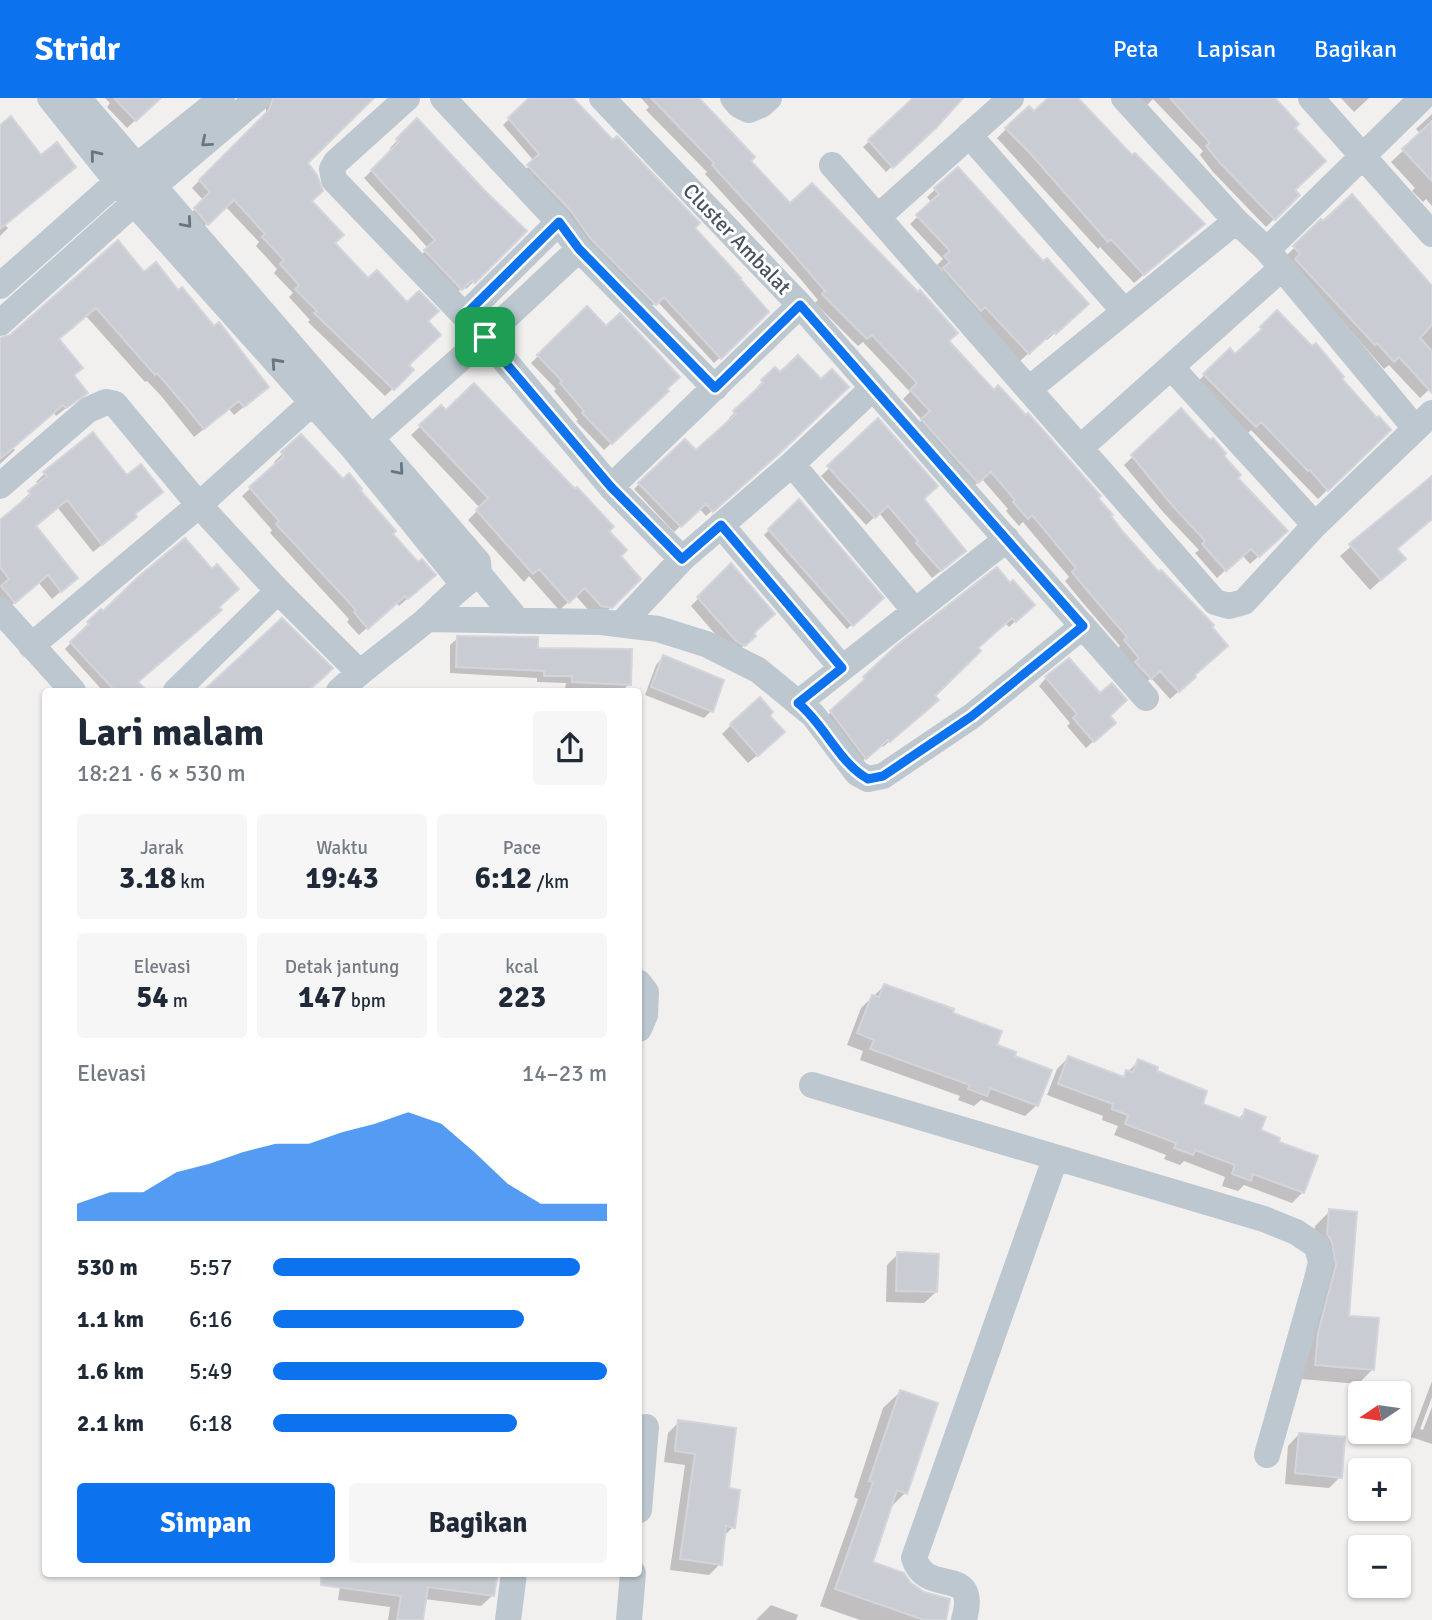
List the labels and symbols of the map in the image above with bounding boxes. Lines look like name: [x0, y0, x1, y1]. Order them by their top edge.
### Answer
one-way arrow: [201, 134, 214, 146]
one-way arrow: [91, 150, 103, 163]
street label: Cluster Ambalat: [677, 178, 797, 300]
one-way arrow: [179, 215, 191, 228]
pin: [455, 307, 515, 367]
one-way arrow: [272, 358, 284, 371]
one-way arrow: [391, 462, 403, 475]
north arrow: [1348, 1381, 1410, 1444]

